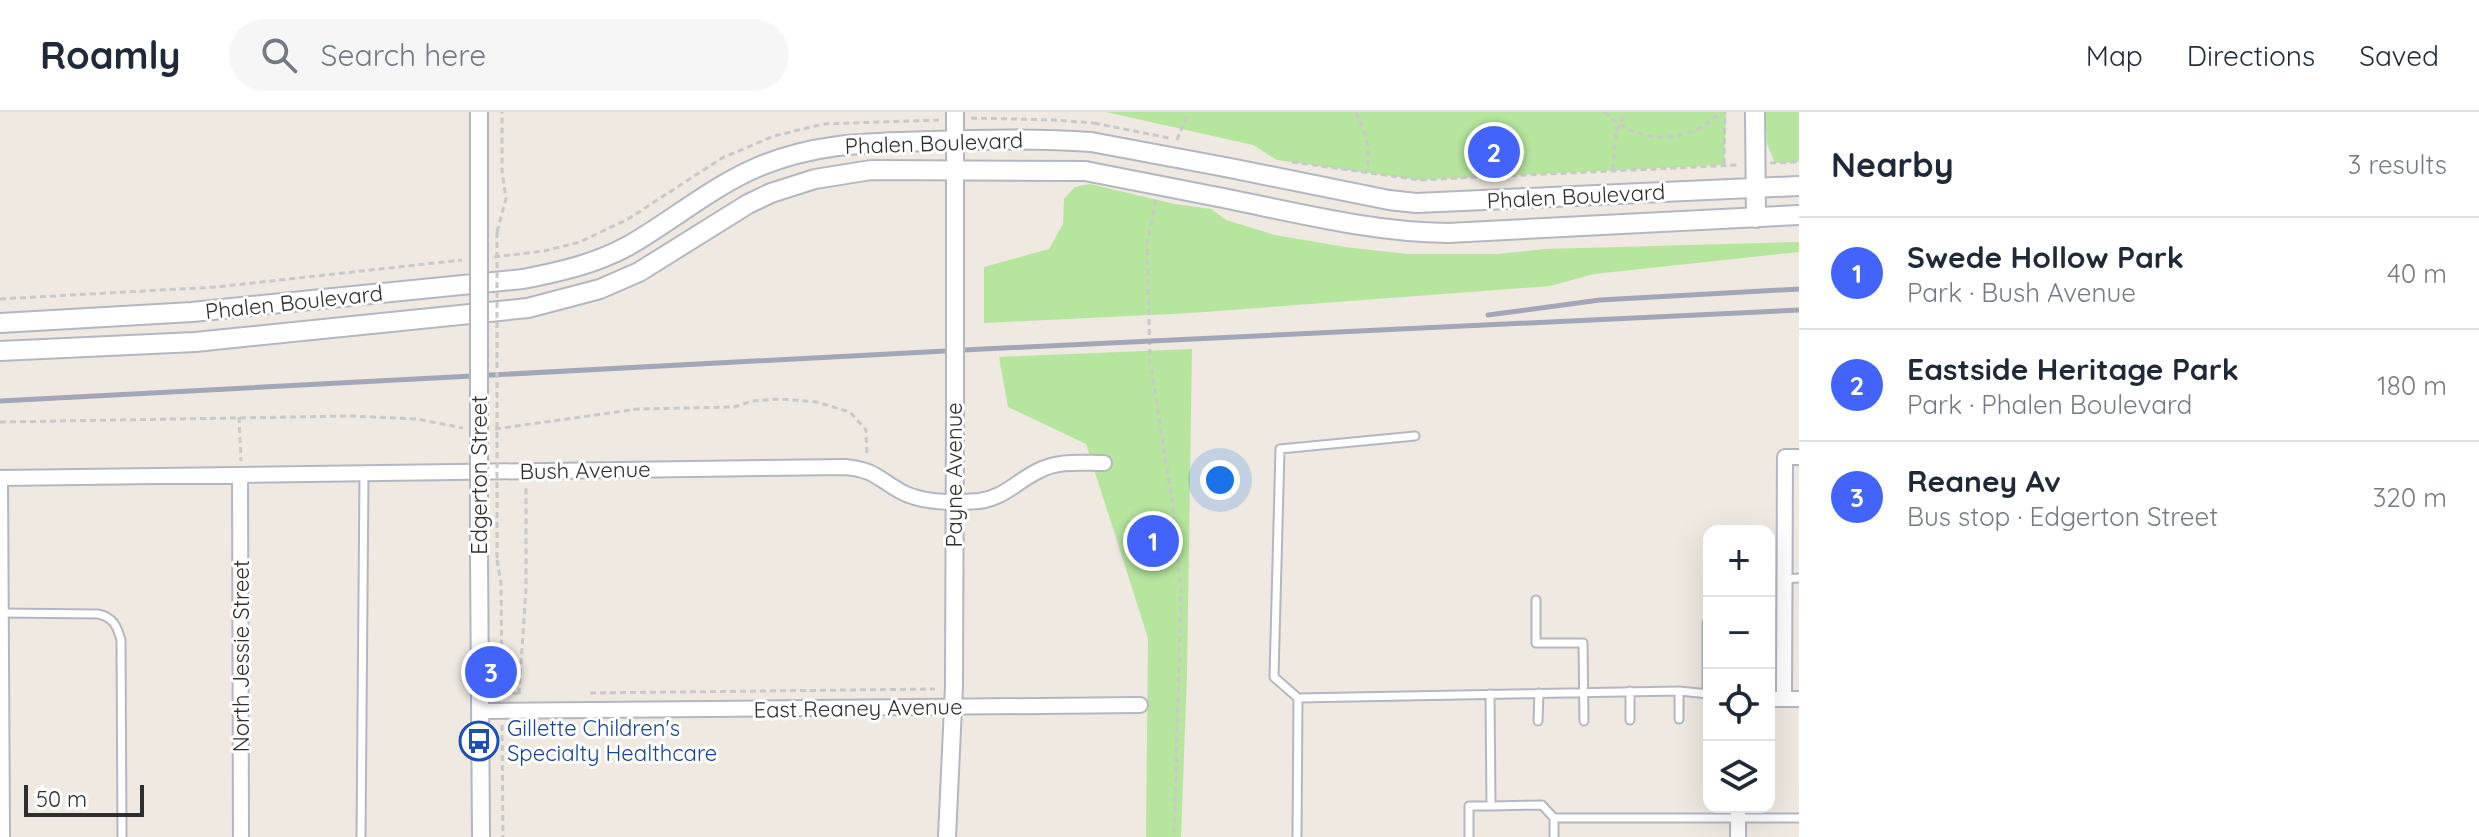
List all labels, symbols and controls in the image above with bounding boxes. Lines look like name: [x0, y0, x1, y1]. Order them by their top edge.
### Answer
search box: [229, 19, 789, 91]
text: Roamly: [40, 31, 181, 79]
icon: search: [257, 33, 301, 77]
text: Search here: [321, 36, 486, 74]
text: Map: [2086, 38, 2143, 73]
text: Directions: [2187, 38, 2315, 73]
text: Saved: [2359, 38, 2439, 73]
pin: 2: [1468, 122, 1520, 182]
street label: Phalen Boulevard: [844, 126, 1024, 160]
text: Nearby: [1831, 143, 1954, 186]
text: 3 results: [2348, 148, 2447, 181]
street label: Phalen Boulevard: [1486, 177, 1666, 215]
text: Swede Hollow Park: [1907, 238, 2184, 276]
text: 1: [1852, 257, 1862, 290]
text: 40 m: [2387, 257, 2447, 290]
text: Park · Bush Avenue: [1907, 276, 2136, 309]
street label: Phalen Boulevard: [204, 279, 384, 325]
text: Eastside Heritage Park: [1907, 350, 2239, 388]
text: 2: [1850, 369, 1864, 402]
text: 180 m: [2377, 369, 2447, 402]
text: Park · Phalen Boulevard: [1907, 388, 2192, 421]
street label: Edgerton Street: [465, 395, 493, 555]
street label: Payne Avenue: [940, 402, 968, 548]
street label: Bush Avenue: [519, 455, 651, 485]
your location: [1200, 460, 1240, 500]
text: Reaney Av: [1907, 462, 2061, 500]
text: 3: [1850, 481, 1864, 514]
text: 320 m: [2373, 481, 2447, 514]
text: Bus stop · Edgerton Street: [1907, 500, 2218, 533]
pin: 1: [1127, 511, 1179, 571]
map controls: [1703, 525, 1775, 813]
button: +: [1703, 525, 1775, 597]
street label: North Jessie Street: [227, 560, 255, 752]
button: −: [1703, 597, 1775, 669]
pin: 3: [465, 642, 517, 702]
button: locate: [1703, 669, 1775, 741]
street label: East Reaney Avenue: [753, 692, 963, 724]
place label: Gillette Children's Specialty Healthcare: [507, 714, 717, 767]
bus stop icon: Gillette Children's Specialty Healthcare: [458, 720, 500, 762]
button: layers: [1703, 741, 1775, 813]
scale bar: [24, 781, 144, 817]
text: 50 m: [36, 785, 87, 813]

